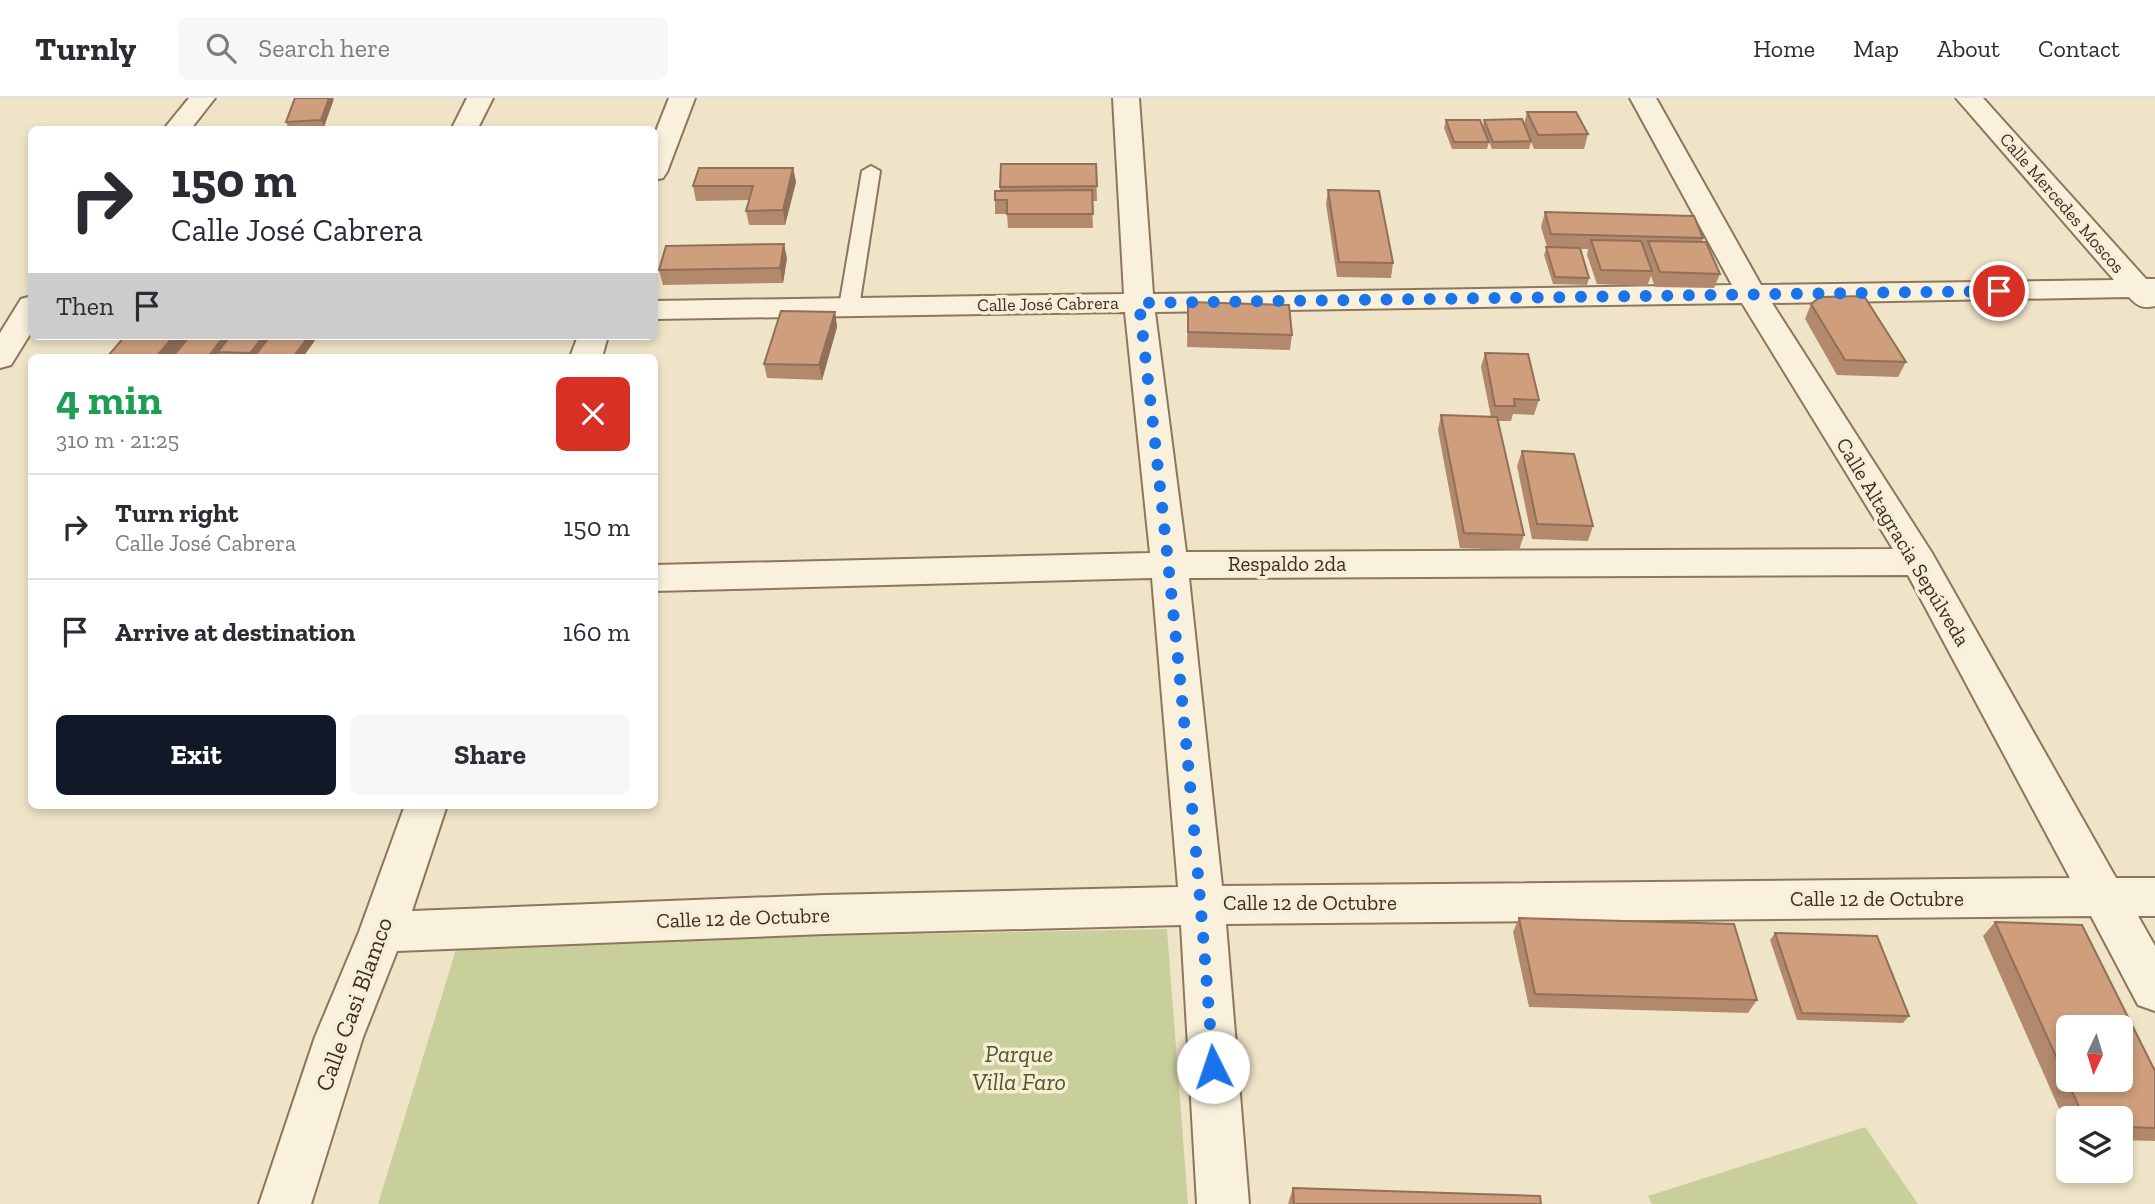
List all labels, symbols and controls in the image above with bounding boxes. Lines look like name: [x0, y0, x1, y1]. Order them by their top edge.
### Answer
search box: [178, 17, 668, 80]
text: Turnly: [35, 29, 136, 68]
icon: search: [202, 29, 240, 67]
text: Search here: [258, 32, 390, 64]
text: Home: [1753, 34, 1815, 63]
text: Map: [1853, 34, 1899, 63]
text: About: [1937, 34, 2000, 63]
text: Contact: [2038, 34, 2120, 63]
street label: Calle Mercedes Moscos: [1995, 128, 2129, 278]
text: 150 m: [171, 151, 297, 210]
icon: right: [56, 154, 147, 245]
text: Calle José Cabrera: [171, 211, 423, 249]
pin: [1969, 261, 2029, 321]
icon: arrive: [1980, 272, 2018, 310]
icon: arrive: [128, 287, 166, 325]
text: Then: [56, 290, 114, 322]
street label: Calle José Cabrera: [977, 292, 1119, 316]
text: 4 min: [56, 374, 162, 425]
button: close: [556, 377, 630, 451]
text: 310 m · 21:25: [56, 426, 179, 454]
street label: Calle Altagracia Sepúlveda: [1831, 433, 1976, 650]
text: Turn right: [115, 497, 238, 529]
icon: right: [56, 508, 94, 546]
text: 150 m: [563, 511, 630, 543]
text: Calle José Cabrera: [115, 529, 296, 557]
street label: Respaldo 2da: [1228, 551, 1346, 576]
icon: arrive: [56, 613, 94, 651]
text: Arrive at destination: [115, 616, 355, 648]
text: 160 m: [563, 616, 630, 648]
button: Exit: [56, 715, 336, 795]
button: Share: [350, 715, 630, 795]
street label: Calle 12 de Octubre: [1790, 886, 1964, 911]
street label: Calle 12 de Octubre: [1223, 890, 1397, 915]
street label: Calle 12 de Octubre: [656, 902, 830, 933]
street label: Calle Casi Blamco: [309, 913, 398, 1095]
north arrow: [2056, 1015, 2133, 1092]
map controls: [2056, 1015, 2133, 1183]
position arrow: [1176, 1030, 1250, 1104]
park label: Parque Villa Faro: [972, 1039, 1066, 1096]
button: layers: [2056, 1106, 2133, 1183]

